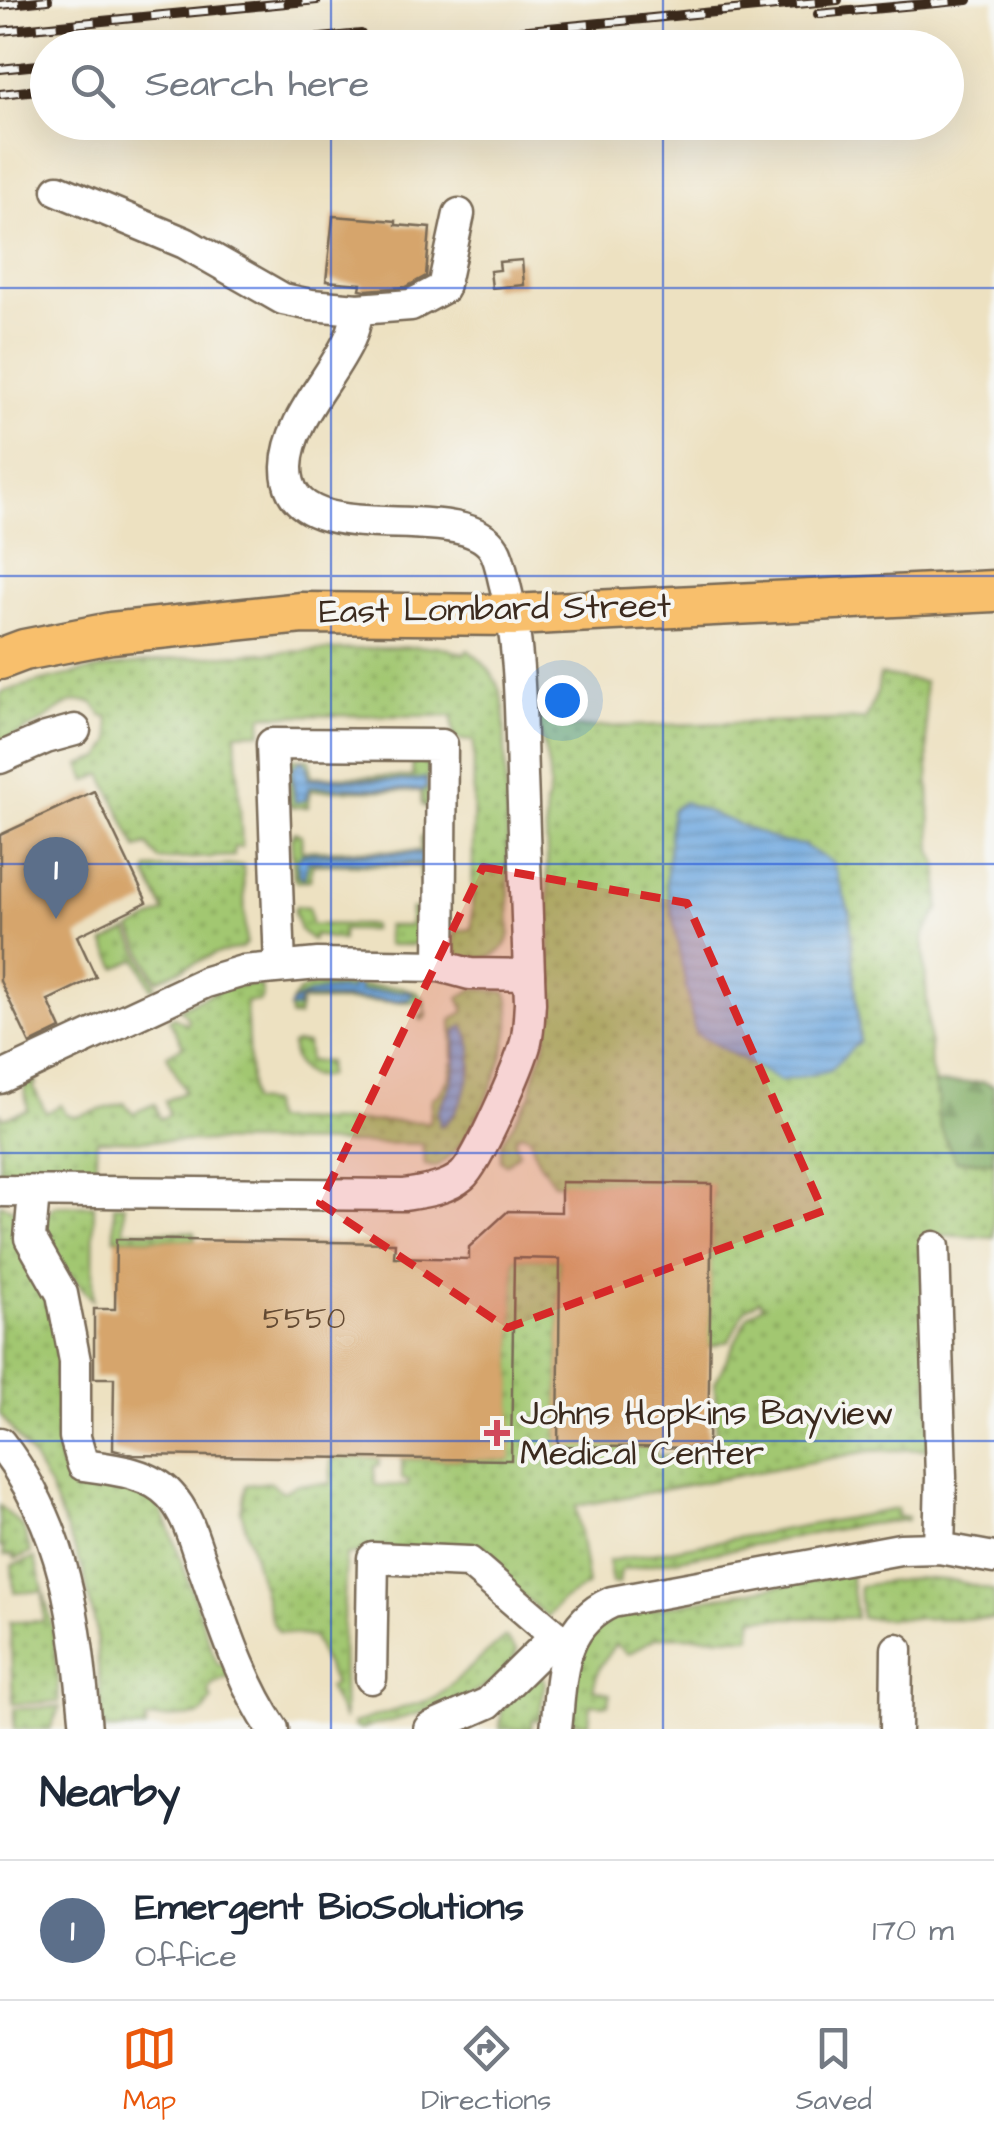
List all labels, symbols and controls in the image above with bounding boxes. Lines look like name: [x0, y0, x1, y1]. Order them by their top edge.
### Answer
search box: [30, 30, 964, 140]
icon: search: [65, 58, 120, 113]
text: Search here: [145, 59, 369, 111]
street label: East Lombard Street: [319, 581, 671, 637]
your location: [537, 675, 588, 726]
pin: 1: [23, 836, 88, 919]
house number: 5550: [263, 1298, 345, 1340]
place label: Johns Hopkins Bayview Medical Center: [520, 1389, 893, 1478]
marker: Johns Hopkins Bayview Medical Center: [484, 1420, 510, 1446]
text: Nearby: [40, 1765, 180, 1823]
text: Emergent BioSolutions: [135, 1882, 524, 1934]
text: 1: [70, 1908, 75, 1953]
text: 170 m: [872, 1908, 954, 1953]
text: Office: [135, 1934, 237, 1979]
tab: Map: [122, 2021, 177, 2120]
tab: Directions: [421, 2021, 551, 2120]
tab: Saved: [796, 2021, 872, 2120]

